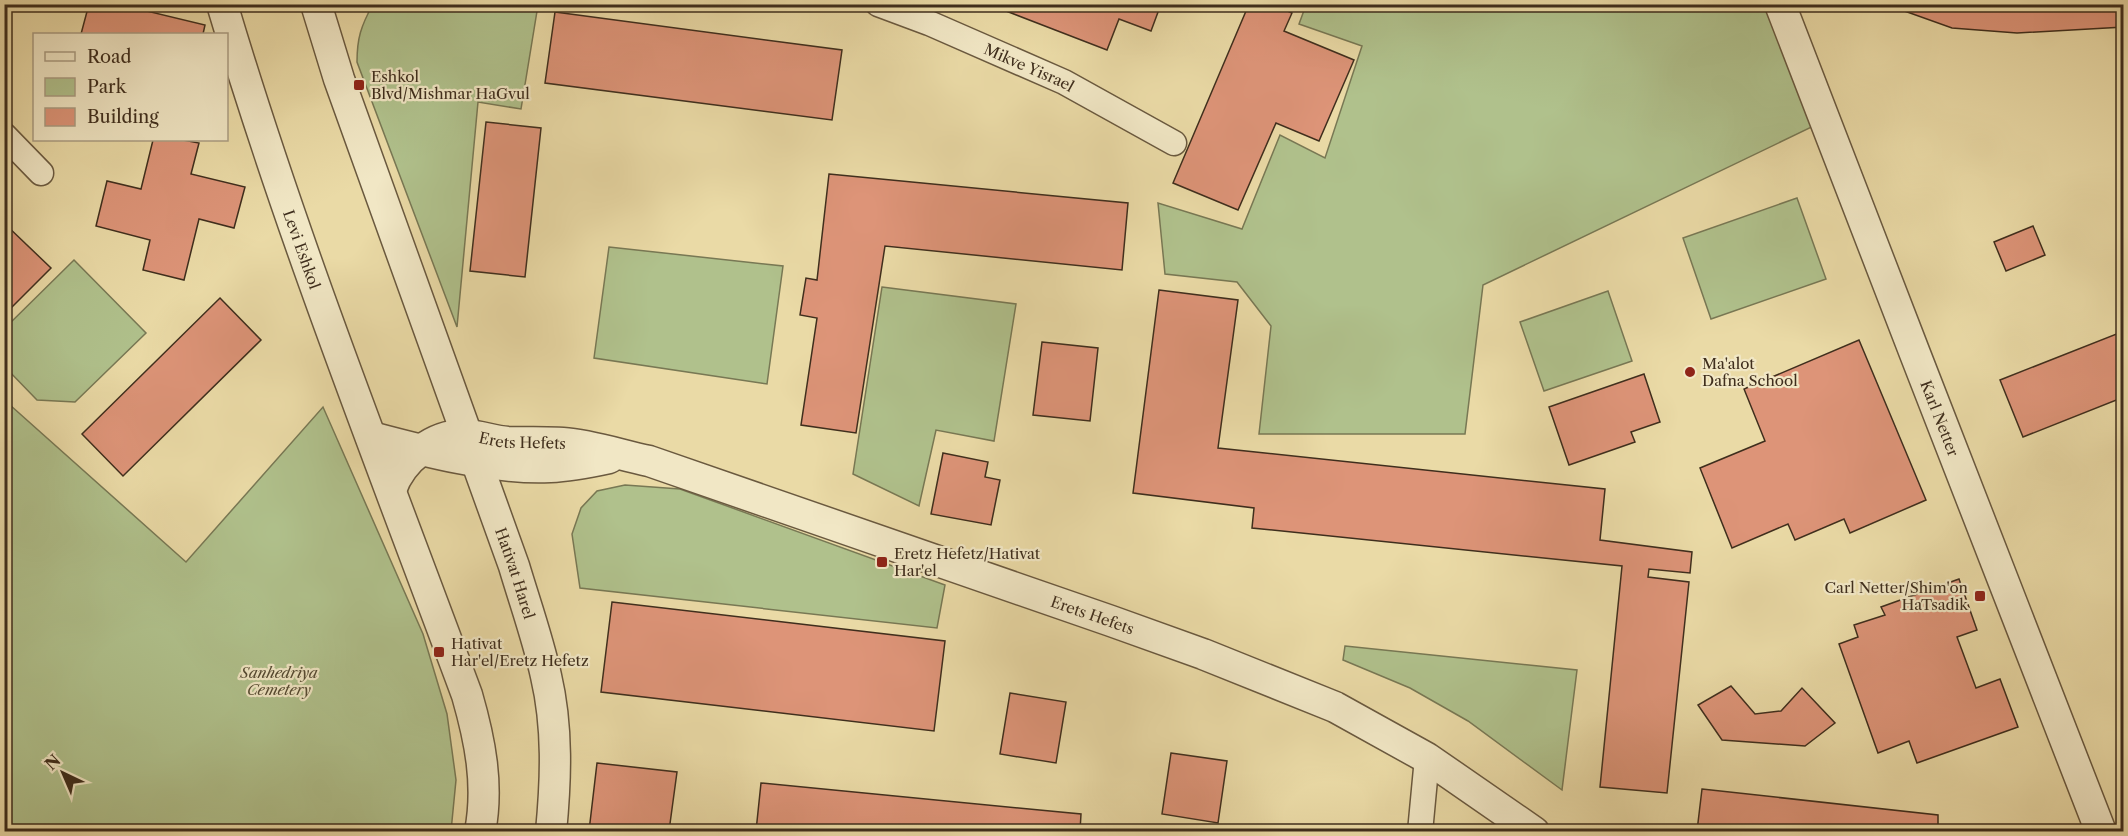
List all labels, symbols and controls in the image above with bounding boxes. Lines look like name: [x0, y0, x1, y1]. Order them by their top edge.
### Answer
legend: [33, 33, 228, 141]
street label: Mikve Yisrael: [981, 39, 1078, 96]
text: Road: [87, 46, 132, 68]
place label: Eshkol Blvd/Mishmar HaGvul: [371, 67, 530, 103]
text: Park: [87, 76, 128, 98]
marker: Eshkol Blvd/Mishmar HaGvul: [352, 78, 366, 92]
text: Building: [87, 106, 159, 128]
street label: Levi Eshkol: [280, 207, 325, 292]
place label: Ma'alot Dafna School: [1702, 354, 1798, 390]
marker: Ma'alot Dafna School: [1683, 365, 1697, 379]
street label: Karl Netter: [1917, 377, 1964, 460]
street label: Erets Hefets: [477, 427, 566, 453]
street label: Hativat Harel: [491, 525, 539, 621]
place label: Eretz Hefetz/Hativat Har'el: [894, 544, 1041, 580]
marker: Eretz Hefetz/Hativat Har'el: [875, 555, 889, 569]
place label: Carl Netter/Shim'on HaTsadik: [1825, 578, 1969, 614]
marker: Carl Netter/Shim'on HaTsadik: [1973, 589, 1987, 603]
street label: Erets Hefets: [1048, 591, 1137, 638]
place label: Hativat Har'el/Eretz Hefetz: [451, 634, 589, 670]
marker: Hativat Har'el/Eretz Hefetz: [432, 645, 446, 659]
park label: Sanhedriya Cemetery: [239, 663, 318, 699]
north arrow: [33, 743, 93, 803]
text: N: [41, 750, 65, 774]

